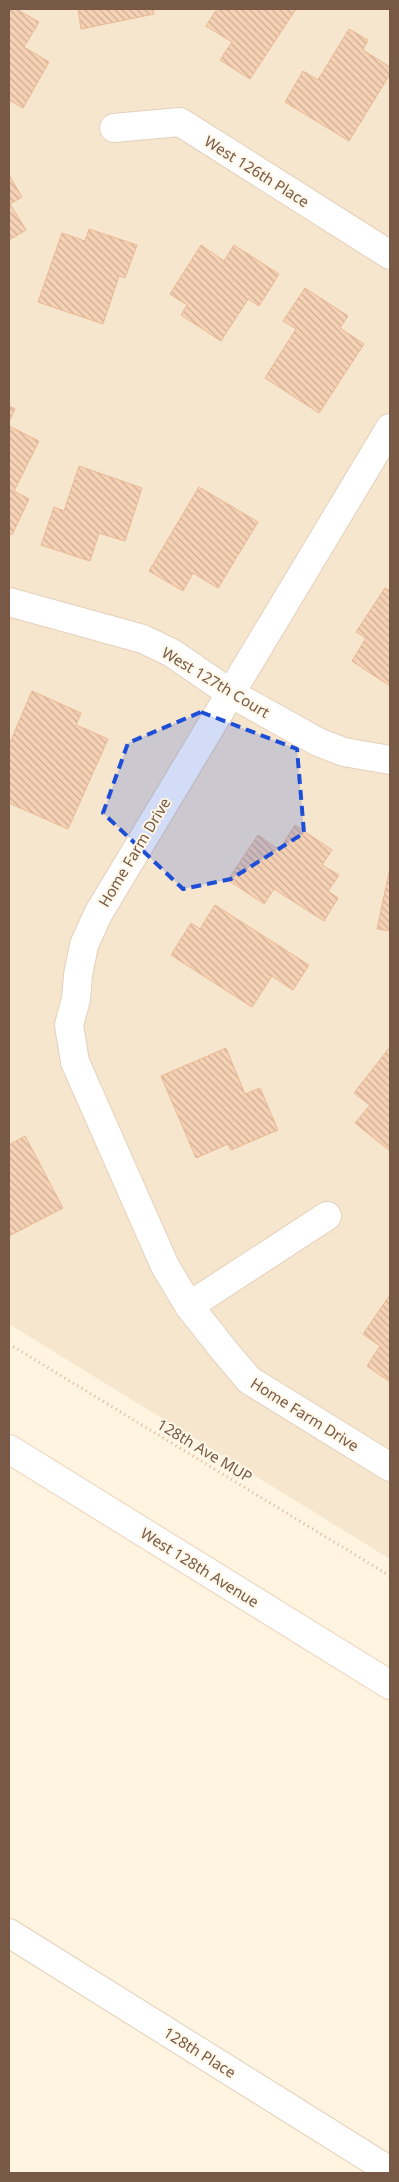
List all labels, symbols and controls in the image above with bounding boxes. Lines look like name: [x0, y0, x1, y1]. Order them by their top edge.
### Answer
street label: West 126th Place: [201, 131, 313, 211]
street label: West 127th Court: [158, 642, 274, 722]
street label: Home Farm Drive: [93, 794, 175, 910]
street label: Home Farm Drive: [247, 1373, 363, 1455]
street label: 128th Ave MUP: [154, 1414, 256, 1486]
street label: West 128th Avenue: [137, 1523, 263, 1611]
street label: 128th Place: [160, 2022, 240, 2082]

